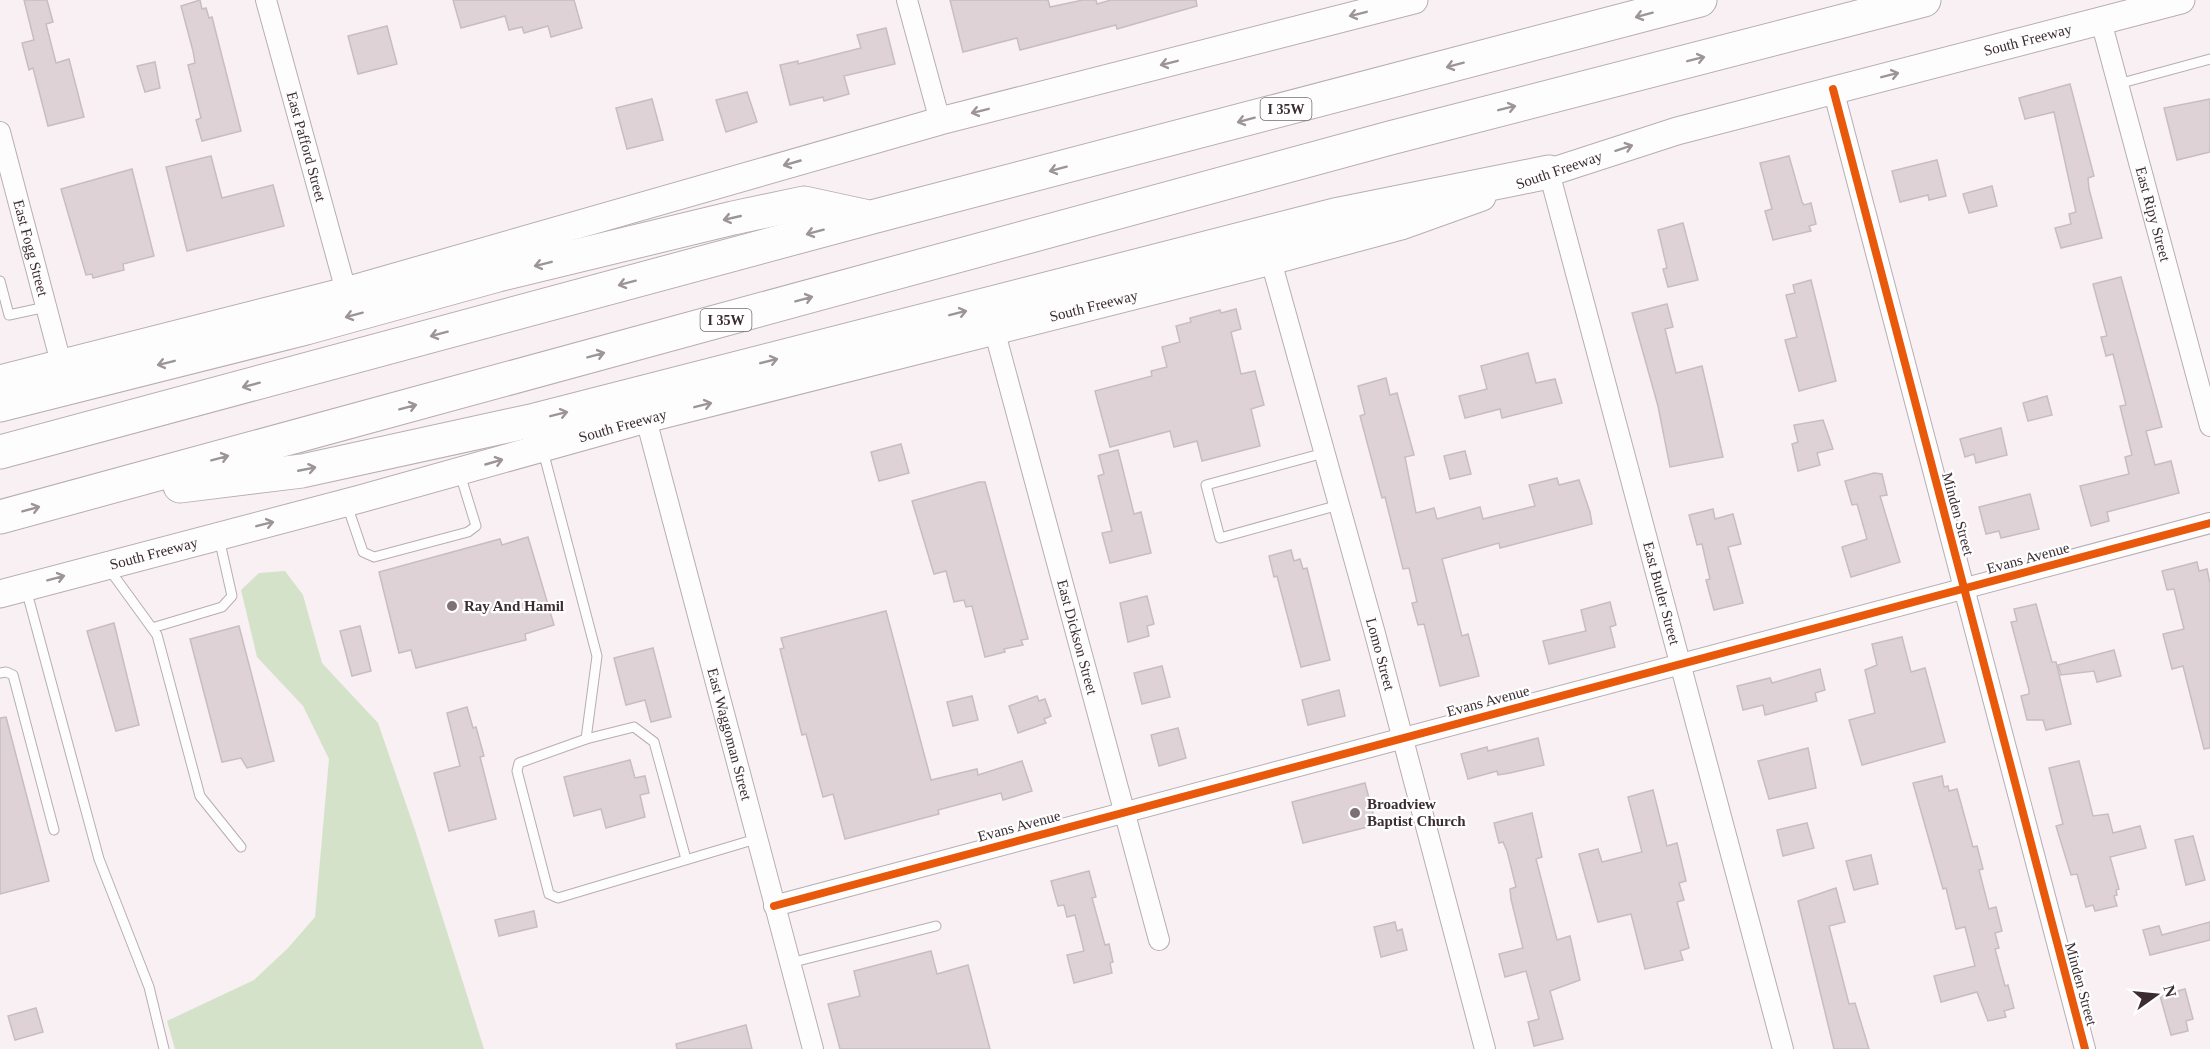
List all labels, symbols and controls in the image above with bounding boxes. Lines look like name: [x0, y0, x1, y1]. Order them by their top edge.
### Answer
one-way arrow: [1348, 9, 1367, 21]
one-way arrow: [1635, 10, 1654, 22]
street label: South Freeway: [1982, 21, 2074, 59]
one-way arrow: [1686, 53, 1705, 64]
one-way arrow: [1160, 57, 1179, 69]
one-way arrow: [1446, 60, 1465, 72]
one-way arrow: [1880, 68, 1899, 80]
street label: East Pafford Street: [284, 90, 329, 204]
road number: I 35W: [1260, 98, 1312, 120]
one-way arrow: [1498, 101, 1517, 113]
one-way arrow: [971, 106, 990, 117]
one-way arrow: [1237, 114, 1256, 126]
one-way arrow: [1614, 142, 1633, 153]
street label: South Freeway: [1514, 148, 1605, 192]
one-way arrow: [783, 158, 802, 170]
one-way arrow: [1048, 163, 1067, 175]
street label: East Ripy Street: [2133, 165, 2174, 264]
street label: East Fogg Street: [10, 198, 51, 299]
one-way arrow: [723, 213, 742, 225]
one-way arrow: [806, 227, 825, 239]
one-way arrow: [534, 259, 553, 271]
one-way arrow: [618, 278, 637, 289]
street label: South Freeway: [1048, 287, 1140, 325]
one-way arrow: [795, 292, 814, 304]
one-way arrow: [948, 306, 967, 318]
one-way arrow: [345, 309, 364, 321]
road number: I 35W: [700, 309, 752, 331]
one-way arrow: [430, 329, 449, 340]
one-way arrow: [586, 349, 605, 361]
one-way arrow: [759, 355, 778, 367]
one-way arrow: [157, 358, 176, 370]
one-way arrow: [241, 379, 260, 391]
one-way arrow: [693, 399, 712, 411]
one-way arrow: [398, 400, 417, 412]
street label: South Freeway: [577, 406, 669, 445]
one-way arrow: [550, 407, 569, 419]
one-way arrow: [210, 452, 229, 463]
one-way arrow: [484, 456, 503, 467]
one-way arrow: [297, 463, 317, 474]
street label: Minden Street: [1939, 471, 1977, 558]
one-way arrow: [21, 503, 40, 515]
one-way arrow: [256, 517, 275, 529]
street label: South Freeway: [108, 534, 200, 573]
street label: Evans Avenue: [1985, 539, 2072, 577]
street label: East Butler Street: [1640, 540, 1683, 647]
one-way arrow: [47, 572, 66, 584]
street label: East Dickson Street: [1054, 578, 1101, 697]
place label: Ray And Hamil: [464, 598, 564, 614]
marker: Ray And Hamil: [445, 599, 459, 613]
street label: Lomo Street: [1363, 616, 1398, 693]
street label: East Waggoman Street: [704, 666, 755, 803]
street label: Evans Avenue: [1445, 682, 1532, 720]
place label: Broadview Baptist Church: [1367, 796, 1466, 829]
marker: Broadview Baptist Church: [1348, 806, 1362, 820]
street label: Evans Avenue: [976, 807, 1063, 845]
street label: Minden Street: [2062, 941, 2100, 1028]
north arrow: [2126, 965, 2186, 1025]
text: N: [2160, 983, 2180, 999]

